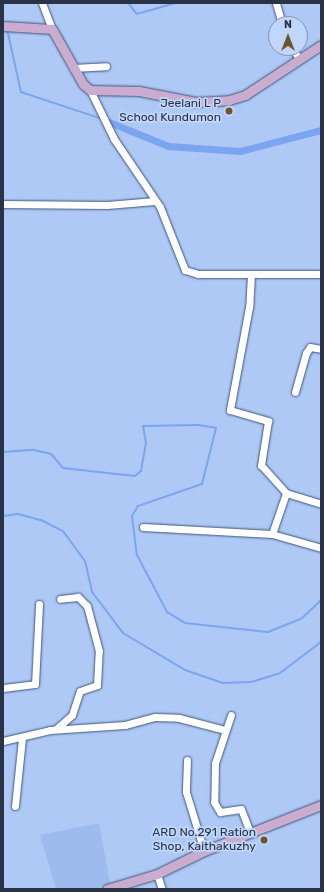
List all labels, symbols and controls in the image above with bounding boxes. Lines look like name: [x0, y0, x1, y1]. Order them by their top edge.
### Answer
north arrow: [268, 16, 308, 56]
text: N: [284, 18, 292, 31]
place label: Jeelani L P School Kundumon: [119, 97, 221, 125]
marker: Jeelani L P School Kundumon: [224, 106, 234, 116]
place label: ARD No.291 Ration Shop, Kaithakuzhy: [152, 826, 256, 854]
marker: ARD No.291 Ration Shop, Kaithakuzhy: [259, 835, 269, 845]

